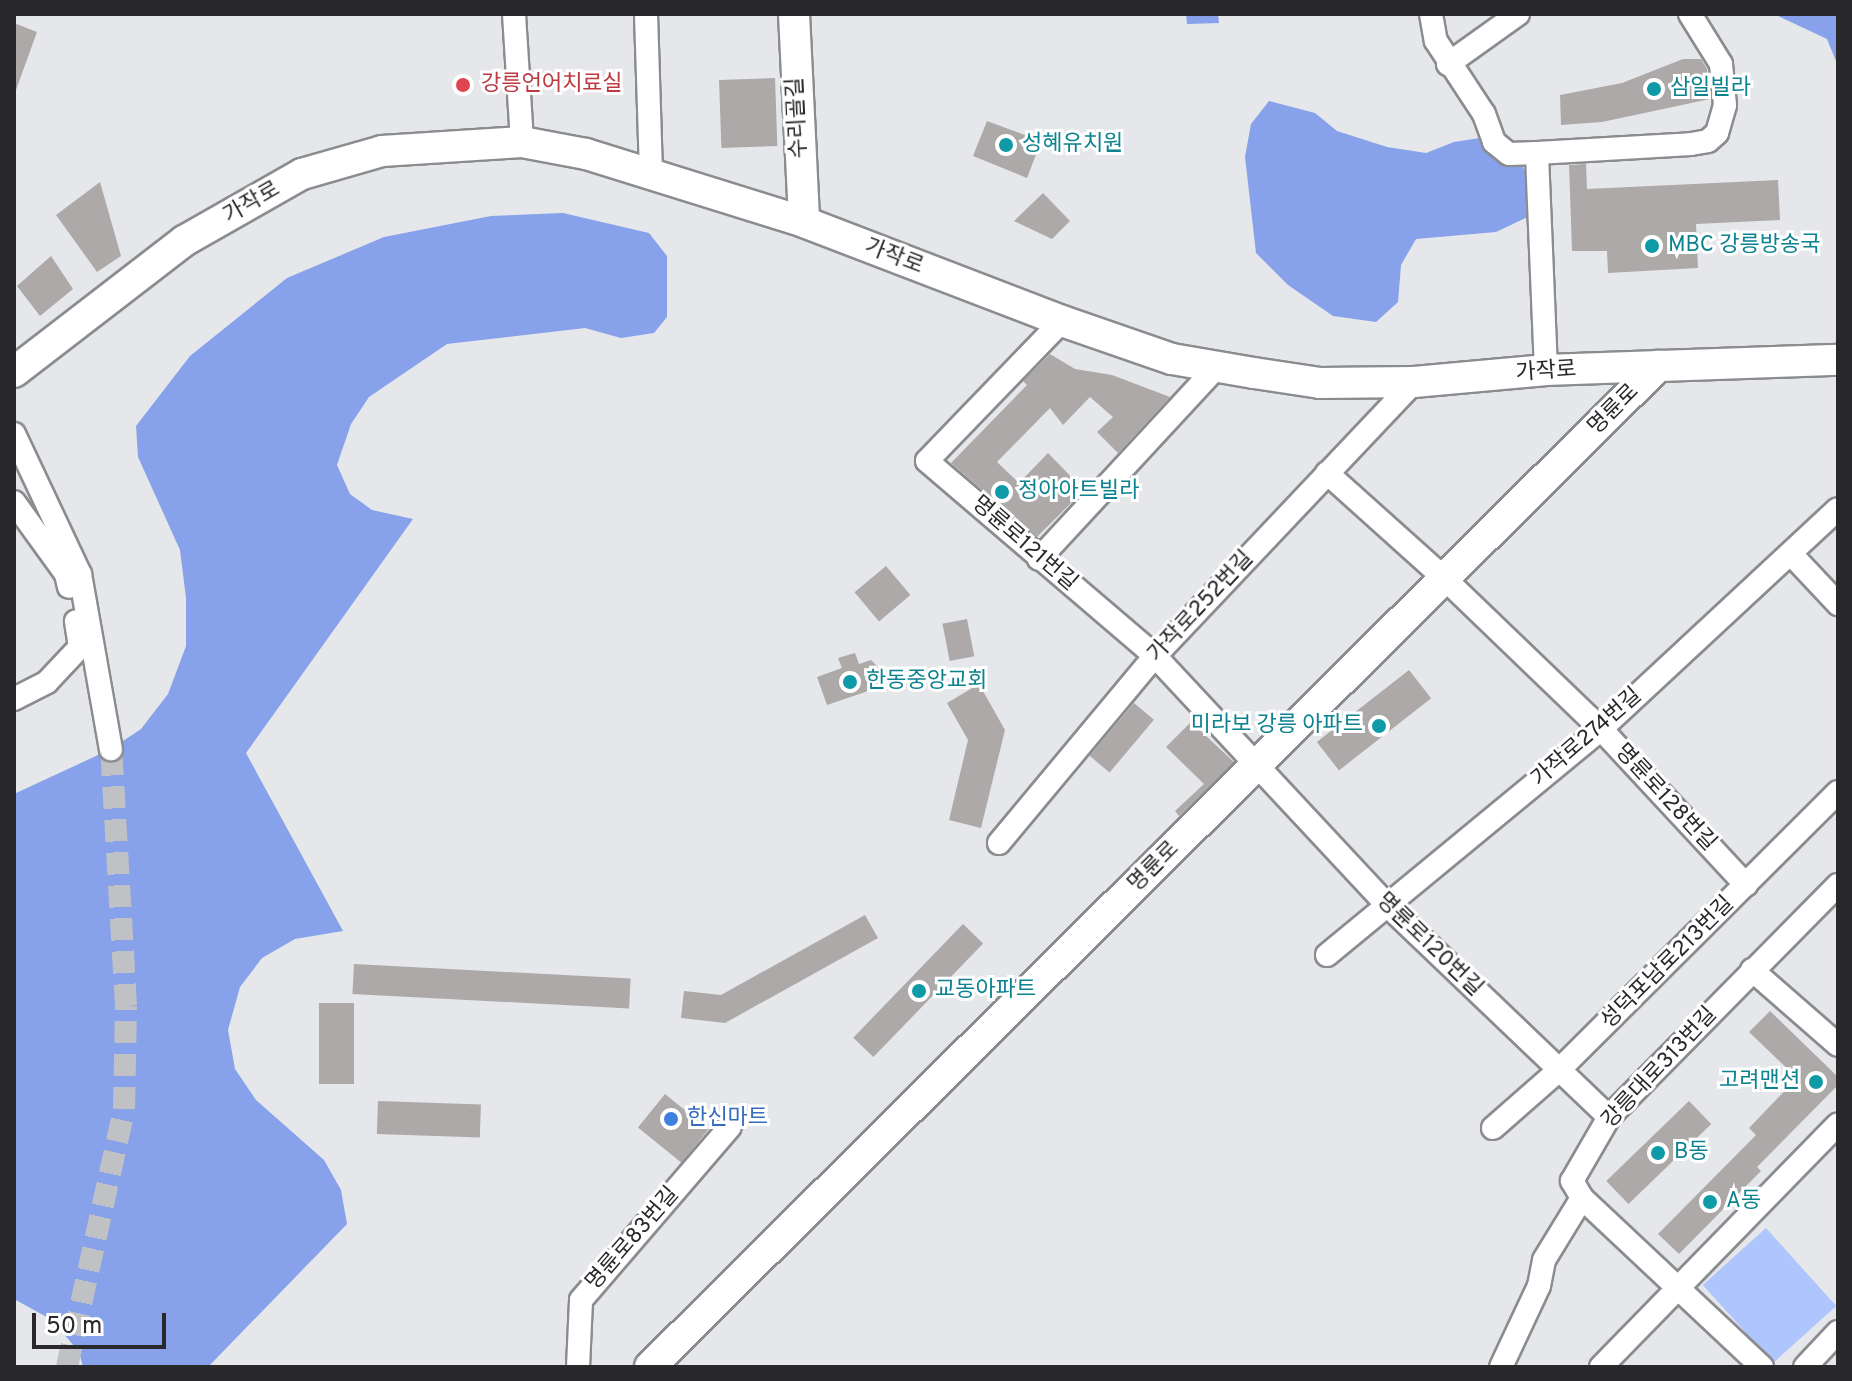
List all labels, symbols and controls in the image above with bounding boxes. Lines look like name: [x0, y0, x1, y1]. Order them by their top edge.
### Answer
place label: 강릉언어치료실: [481, 72, 623, 98]
marker: 강릉언어치료실: [452, 74, 474, 96]
place label: 삼일빌라: [1670, 76, 1751, 102]
street label: 수리골길: [783, 77, 813, 159]
marker: 삼일빌라: [1645, 80, 1663, 98]
place label: 성혜유치원: [1022, 132, 1123, 158]
marker: 성혜유치원: [997, 136, 1015, 154]
street label: 가작로: [219, 176, 285, 230]
place label: MBC 강릉방송국: [1668, 233, 1820, 259]
street label: 가작로: [861, 234, 927, 280]
marker: MBC 강릉방송국: [1643, 237, 1661, 255]
street label: 가작로: [1515, 357, 1577, 387]
street label: 명륜로: [1583, 379, 1645, 441]
place label: 정아아트빌라: [1018, 479, 1139, 505]
marker: 정아아트빌라: [993, 483, 1011, 501]
street label: 명륜로121번길: [966, 491, 1082, 597]
street label: 가작로252번길: [1143, 546, 1259, 668]
place label: 한동중앙교회: [866, 669, 987, 695]
marker: 한동중앙교회: [841, 673, 859, 691]
street label: 가작로274번길: [1526, 683, 1648, 793]
place label: 미라보 강릉 아파트: [1191, 713, 1363, 739]
marker: 미라보 강릉 아파트: [1370, 717, 1388, 735]
street label: 명륜로128번길: [1609, 739, 1721, 857]
street label: 명륜로: [1123, 836, 1185, 898]
street label: 명륜로120번길: [1371, 888, 1487, 1002]
street label: 성덕포남로213번길: [1596, 891, 1740, 1035]
place label: 교동아파트: [935, 978, 1036, 1004]
marker: 교동아파트: [910, 982, 928, 1000]
street label: 강릉대로313번길: [1597, 1002, 1723, 1134]
place label: 고려맨션: [1719, 1069, 1800, 1095]
marker: 고려맨션: [1807, 1073, 1825, 1091]
place label: 한신마트: [687, 1106, 768, 1132]
marker: 한신마트: [662, 1110, 680, 1128]
place label: B동: [1674, 1140, 1709, 1166]
marker: B동: [1649, 1144, 1667, 1162]
street label: 명륜로83번길: [581, 1182, 685, 1296]
place label: A동: [1726, 1189, 1761, 1215]
marker: A동: [1701, 1193, 1719, 1211]
scale bar: [36, 1297, 170, 1347]
text: 50 m: [46, 1312, 102, 1342]

